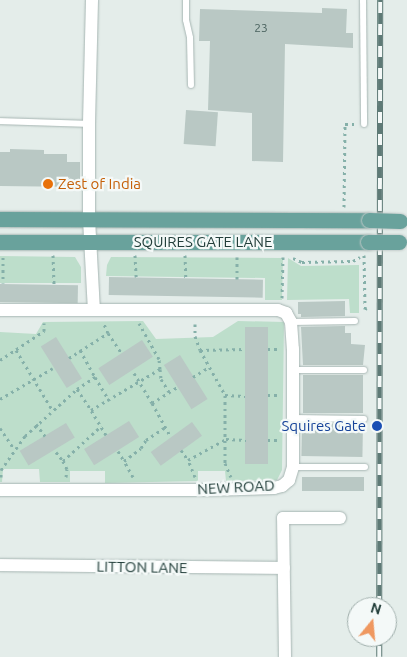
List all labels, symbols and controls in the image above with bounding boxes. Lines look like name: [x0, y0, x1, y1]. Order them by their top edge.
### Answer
house number: 23: [254, 21, 268, 35]
place label: Zest of India: [58, 175, 141, 193]
marker: Zest of India: [42, 178, 54, 190]
street label: SQUIRES GATE LANE: [134, 233, 272, 251]
place label: Squires Gate: [281, 417, 366, 435]
marker: Squires Gate: [370, 419, 384, 433]
street label: NEW ROAD: [197, 476, 275, 498]
street label: LITTON LANE: [96, 557, 188, 577]
north arrow: [347, 597, 397, 647]
text: N: [369, 599, 383, 618]

